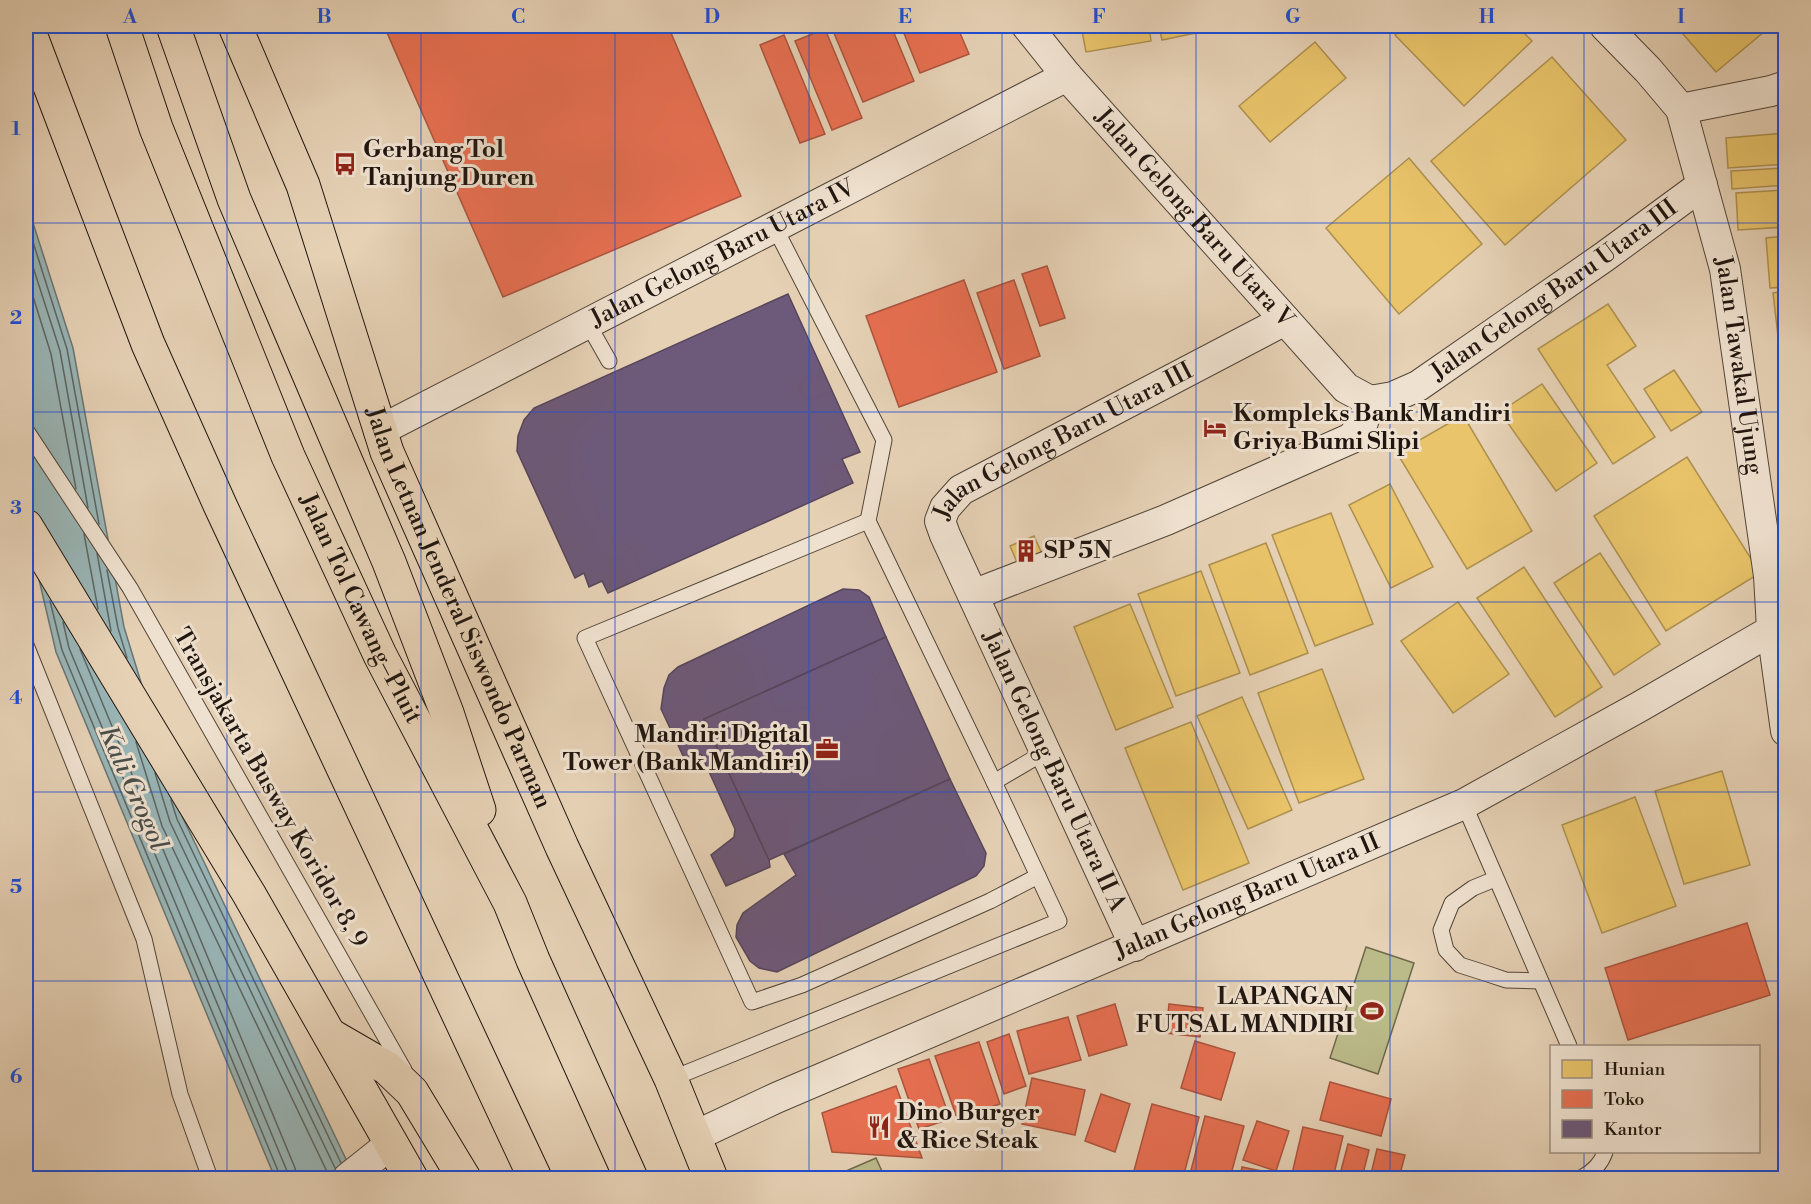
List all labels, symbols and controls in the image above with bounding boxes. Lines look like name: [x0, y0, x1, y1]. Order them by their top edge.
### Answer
text: A: [122, 5, 138, 30]
text: B: [316, 5, 332, 30]
text: C: [511, 5, 525, 30]
text: D: [704, 5, 720, 30]
text: E: [898, 5, 912, 30]
text: F: [1092, 5, 1106, 30]
text: G: [1285, 5, 1301, 30]
text: H: [1479, 5, 1496, 30]
text: I: [1677, 5, 1685, 30]
street label: Jalan Gelong Baru Utara V: [1088, 102, 1301, 335]
text: 1: [11, 117, 21, 142]
place label: Gerbang Tol Tanjung Duren: [363, 135, 535, 193]
bus stop icon: Gerbang Tol Tanjung Duren: [332, 151, 358, 177]
street label: Jalan Gelong Baru Utara IV: [585, 172, 861, 335]
street label: Jalan Gelong Baru Utara III: [1424, 193, 1683, 388]
street label: Jalan Tawakal Ujung: [1707, 252, 1769, 477]
text: 2: [10, 306, 22, 331]
street label: Jalan Gelong Baru Utara III: [927, 356, 1198, 525]
place label: Kompleks Bank Mandiri Griya Bumi Slipi: [1233, 399, 1511, 457]
street label: Jalan Letnan Jenderal Siswondo Parman: [359, 402, 558, 813]
hotel icon: Kompleks Bank Mandiri Griya Bumi Slipi: [1202, 415, 1228, 441]
street label: Jalan Tol Cawang–Pluit: [292, 488, 429, 729]
text: 3: [10, 496, 22, 521]
place label: SP 5N: [1044, 536, 1112, 566]
building icon: SP 5N: [1013, 538, 1039, 564]
street label: Transjakarta Busway Koridor 8, 9: [166, 623, 374, 953]
street label: Jalan Gelong Baru Utara II A: [975, 625, 1133, 917]
text: 4: [9, 686, 23, 711]
water label: Kali Grogol: [91, 720, 175, 856]
place label: Mandiri Digital Tower (Bank Mandiri): [563, 720, 809, 778]
office icon: Mandiri Digital Tower (Bank Mandiri): [814, 736, 840, 762]
street label: Jalan Gelong Baru Utara II: [1109, 827, 1384, 967]
text: 5: [10, 875, 22, 900]
place label: LAPANGAN FUTSAL MANDIRI: [1136, 982, 1354, 1040]
sports icon: LAPANGAN FUTSAL MANDIRI: [1359, 998, 1385, 1024]
legend: [1550, 1045, 1760, 1153]
text: Hunian: [1604, 1058, 1665, 1081]
text: 6: [10, 1065, 23, 1090]
text: Toko: [1604, 1088, 1644, 1111]
place label: Dino Burger & Rice Steak: [897, 1098, 1040, 1156]
restaurant icon: Dino Burger & Rice Steak: [866, 1114, 892, 1140]
text: Kantor: [1604, 1118, 1662, 1141]

